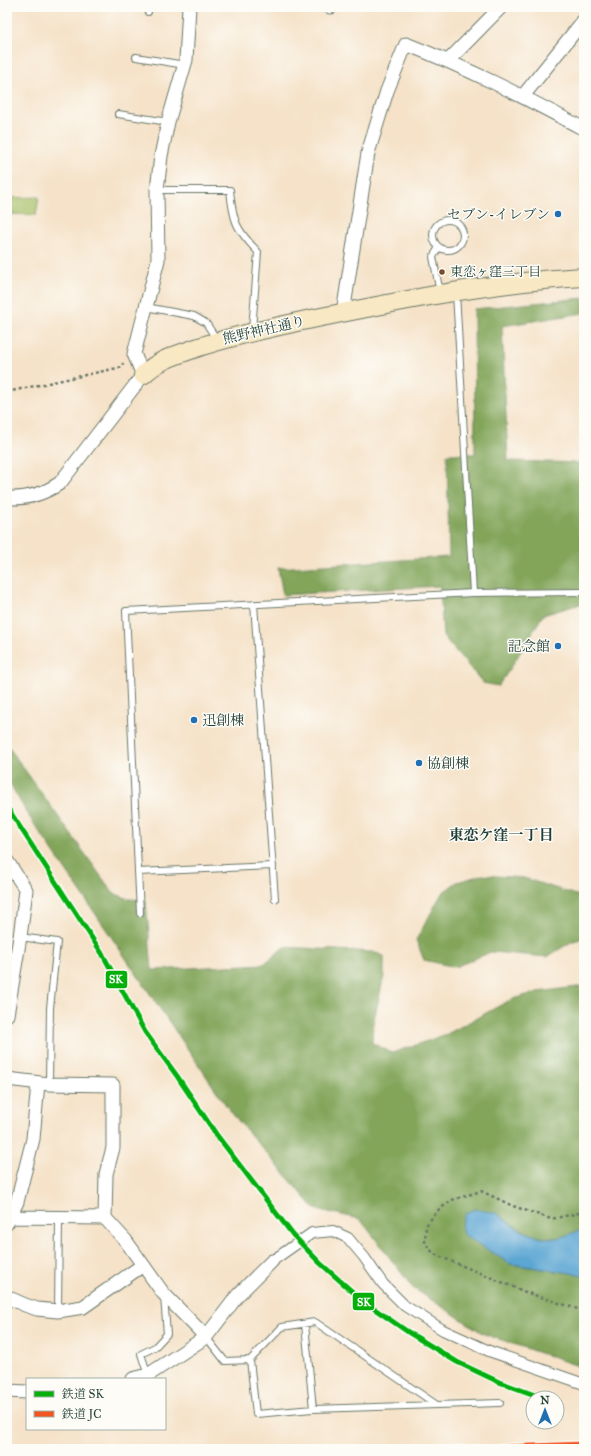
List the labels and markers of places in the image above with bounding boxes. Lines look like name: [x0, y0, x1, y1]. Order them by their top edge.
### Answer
place label: セブン-イレブン: [447, 206, 550, 223]
marker: セブン-イレブン: [553, 209, 563, 219]
place label: 東恋ヶ窪三丁目: [450, 264, 541, 280]
marker: 東恋ヶ窪三丁目: [437, 267, 447, 277]
place label: 記念館: [508, 638, 550, 655]
marker: 記念館: [553, 641, 563, 651]
place label: 迅創棟: [202, 712, 244, 729]
marker: 迅創棟: [189, 715, 199, 725]
place label: 協創棟: [427, 755, 469, 772]
marker: 協創棟: [414, 758, 424, 768]

